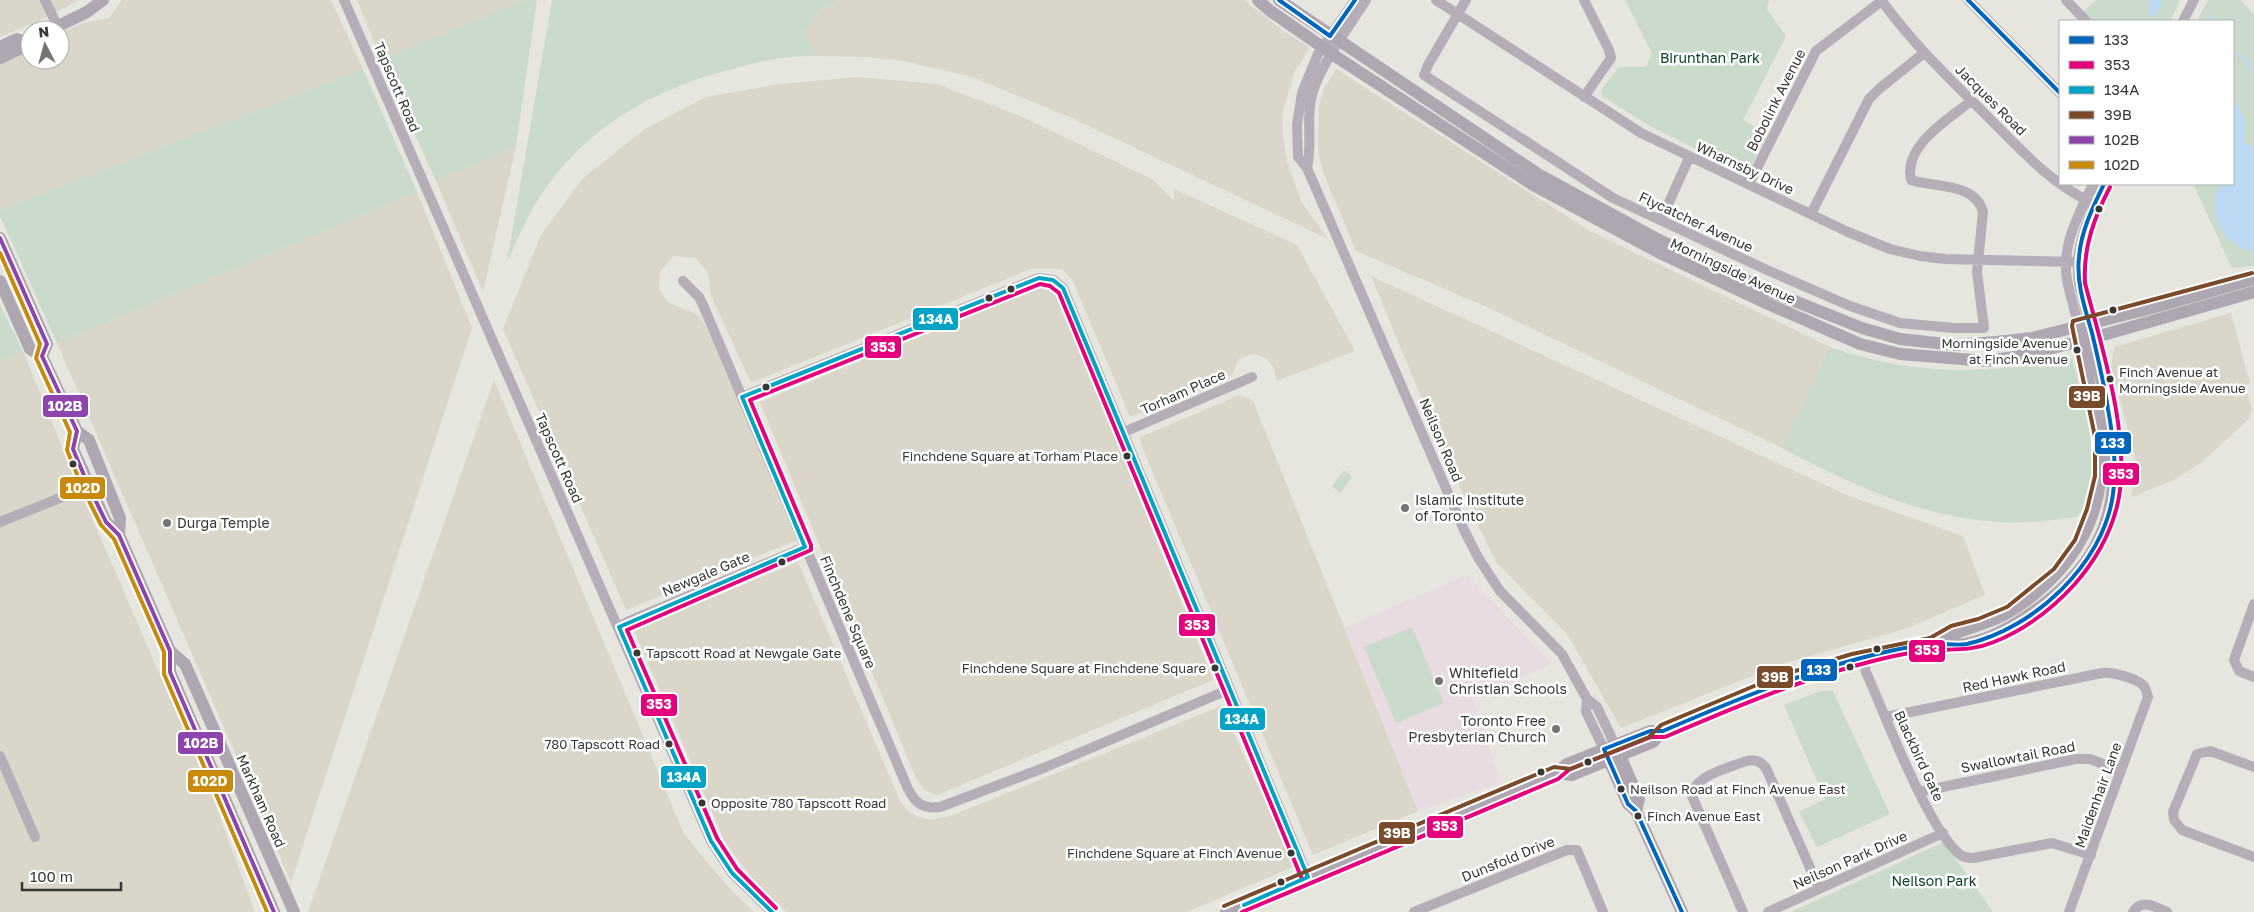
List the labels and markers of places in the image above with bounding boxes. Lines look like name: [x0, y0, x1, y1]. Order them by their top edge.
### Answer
unlabelled marker: [2094, 204, 2104, 214]
unlabelled marker: [1006, 284, 1016, 294]
unlabelled marker: [984, 293, 994, 303]
unlabelled marker: [2108, 305, 2118, 315]
place label: Morningside Avenue at Finch Avenue: [1941, 335, 2068, 367]
marker: Morningside Avenue at Finch Avenue: [2072, 345, 2082, 355]
place label: Finch Avenue at Morningside Avenue: [2119, 364, 2246, 396]
marker: Finch Avenue at Morningside Avenue: [2105, 374, 2115, 384]
unlabelled marker: [761, 382, 771, 392]
place label: Finchdene Square at Torham Place: [902, 448, 1118, 464]
marker: Finchdene Square at Torham Place: [1122, 451, 1132, 461]
unlabelled marker: [68, 459, 78, 469]
place label: Islamic Institute of Toronto: [1415, 491, 1524, 524]
marker: Islamic Institute of Toronto: [1399, 502, 1411, 514]
place label: Durga Temple: [177, 514, 270, 531]
marker: Durga Temple: [161, 517, 173, 529]
unlabelled marker: [777, 557, 787, 567]
unlabelled marker: [1872, 644, 1882, 654]
place label: Tapscott Road at Newgale Gate: [646, 645, 841, 661]
marker: Tapscott Road at Newgale Gate: [632, 648, 642, 658]
place label: Finchdene Square at Finchdene Square: [962, 660, 1206, 676]
unlabelled marker: [1845, 662, 1855, 672]
marker: Finchdene Square at Finchdene Square: [1210, 663, 1220, 673]
place label: Whitefield Christian Schools: [1449, 664, 1567, 697]
marker: Whitefield Christian Schools: [1433, 675, 1445, 687]
place label: Toronto Free Presbyterian Church: [1408, 712, 1546, 745]
marker: Toronto Free Presbyterian Church: [1550, 723, 1562, 735]
place label: 780 Tapscott Road: [544, 736, 660, 752]
marker: 780 Tapscott Road: [664, 739, 674, 749]
unlabelled marker: [1583, 757, 1593, 767]
unlabelled marker: [1536, 767, 1546, 777]
place label: Neilson Road at Finch Avenue East: [1630, 781, 1846, 797]
marker: Neilson Road at Finch Avenue East: [1616, 784, 1626, 794]
place label: Opposite 780 Tapscott Road: [711, 795, 886, 811]
marker: Opposite 780 Tapscott Road: [697, 798, 707, 808]
place label: Finch Avenue East: [1647, 808, 1761, 824]
marker: Finch Avenue East: [1633, 811, 1643, 821]
place label: Finchdene Square at Finch Avenue: [1067, 845, 1282, 861]
marker: Finchdene Square at Finch Avenue: [1286, 848, 1296, 858]
unlabelled marker: [1276, 877, 1286, 887]

